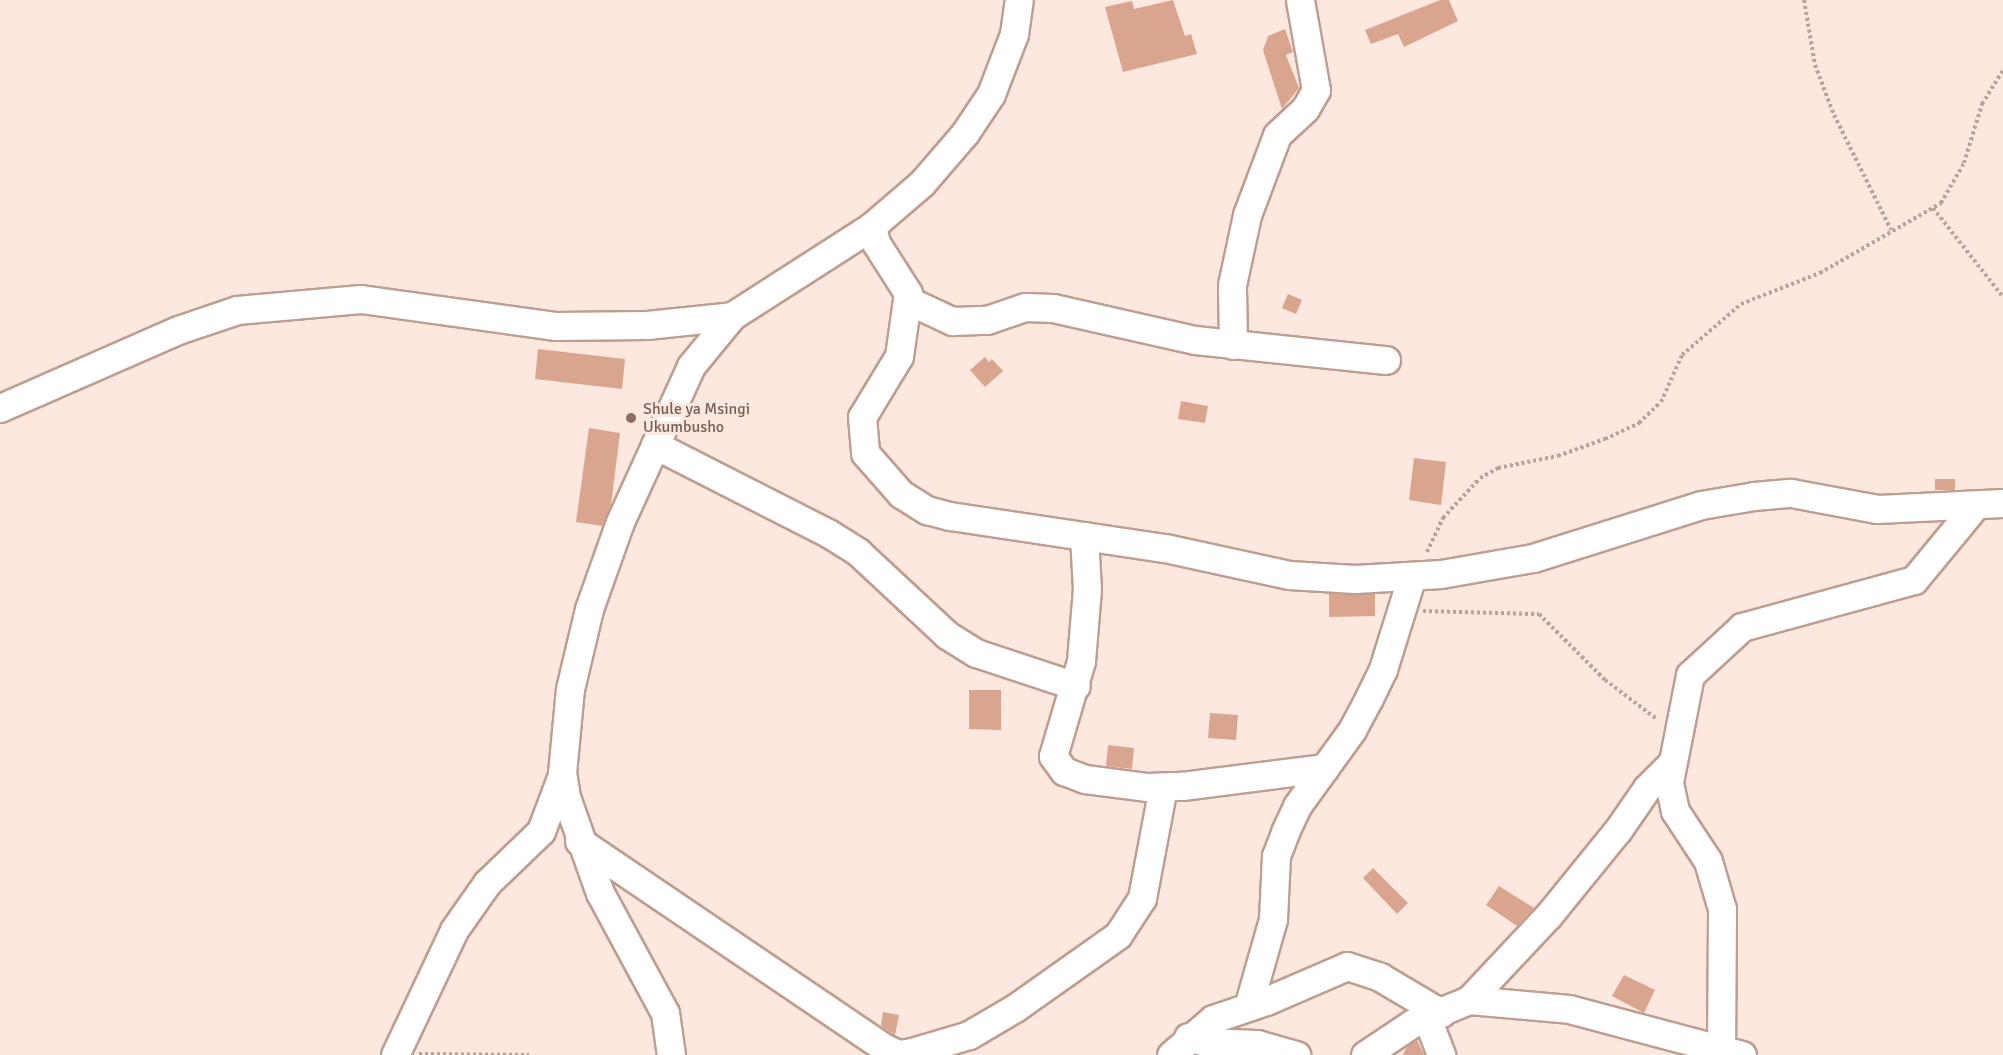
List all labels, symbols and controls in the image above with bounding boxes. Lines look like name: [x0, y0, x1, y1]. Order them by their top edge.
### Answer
place label: Shule ya Msingi Ukumbusho: [643, 399, 750, 437]
marker: Shule ya Msingi Ukumbusho: [624, 411, 638, 425]

